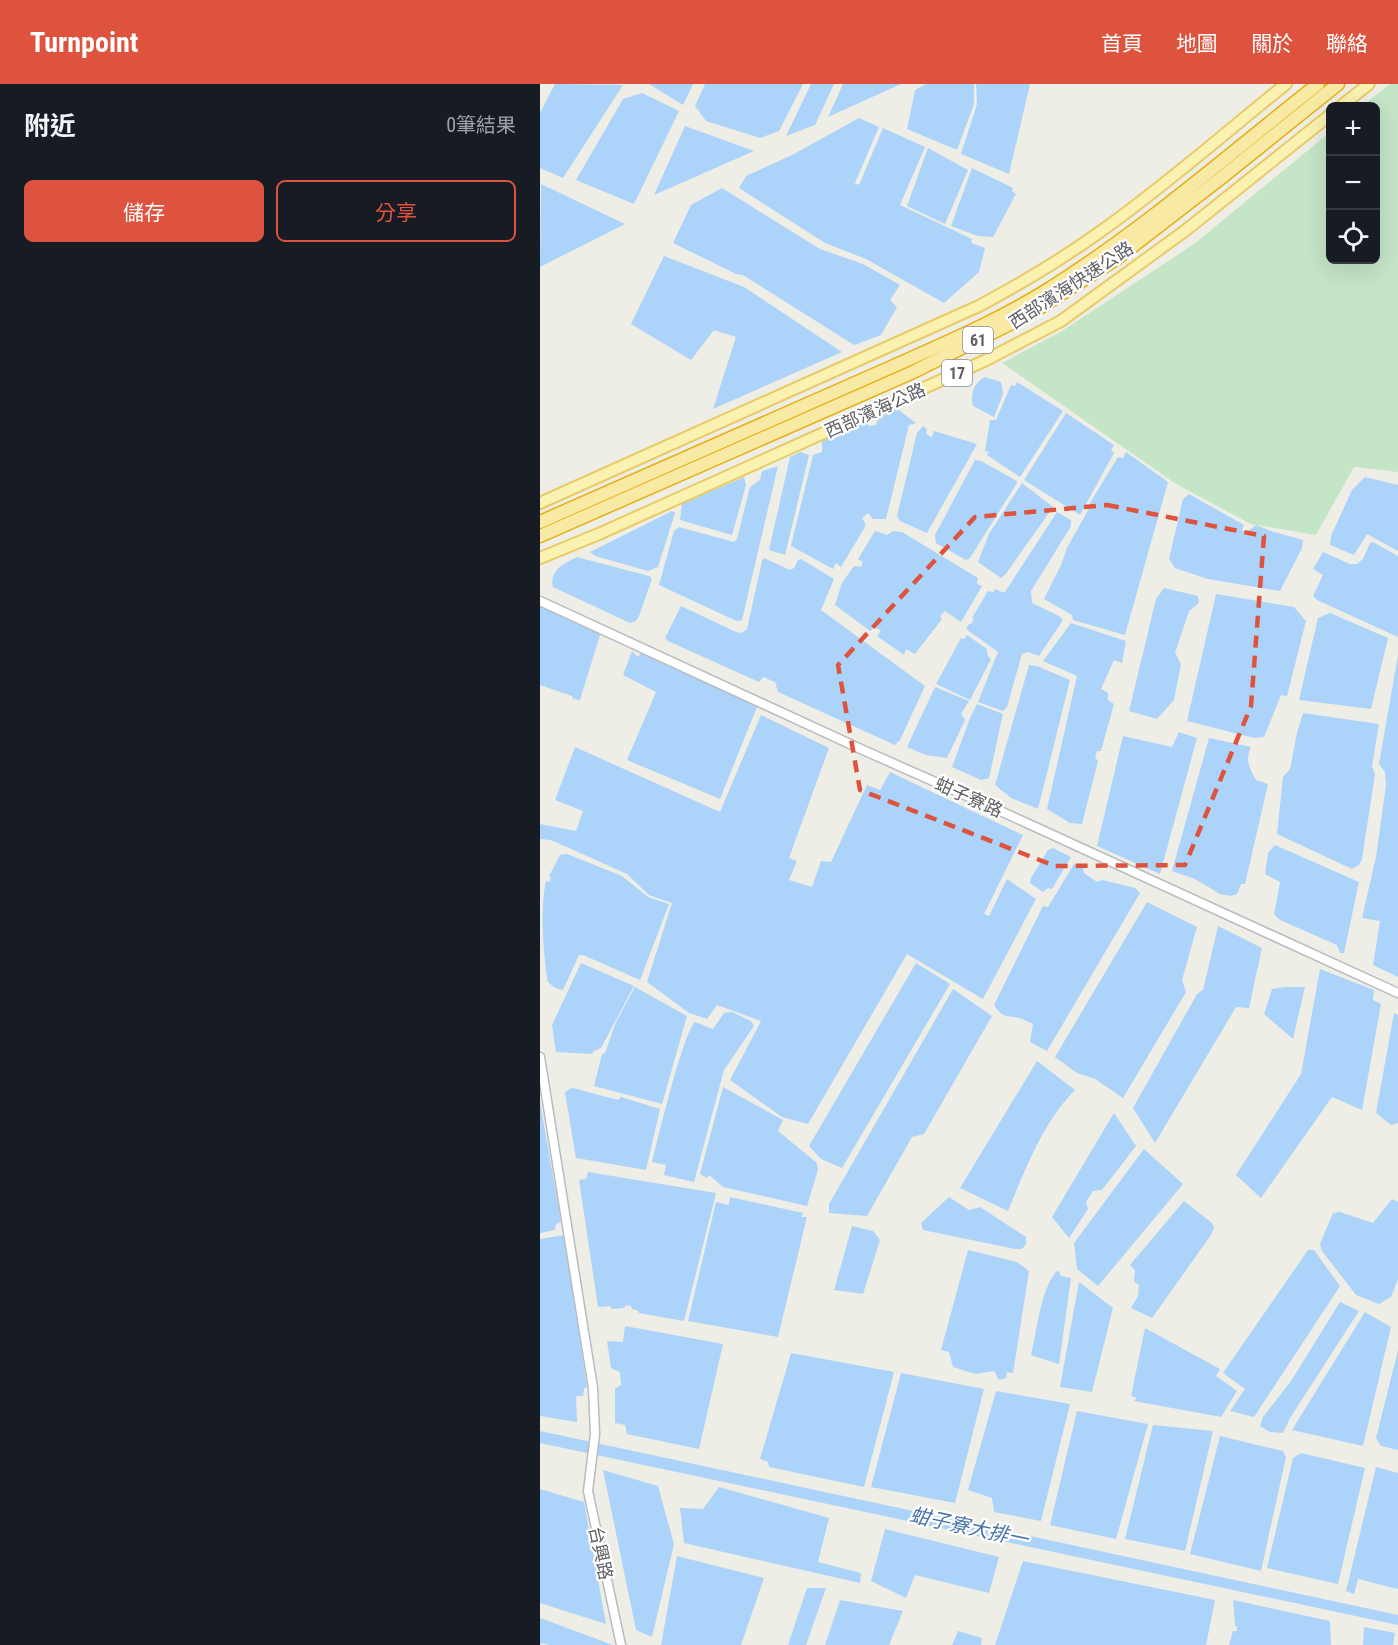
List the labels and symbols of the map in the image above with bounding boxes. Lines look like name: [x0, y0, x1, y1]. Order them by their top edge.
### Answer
street label: 西部濱海快速公路: [1005, 237, 1137, 333]
road number: 61: [963, 327, 993, 353]
road number: 17: [942, 360, 972, 386]
street label: 西部濱海公路: [821, 378, 929, 442]
street label: 蚶子寮路: [932, 773, 1006, 821]
water label: 蚶子寮大排一: [908, 1503, 1032, 1552]
street label: 台興路: [585, 1524, 617, 1582]

